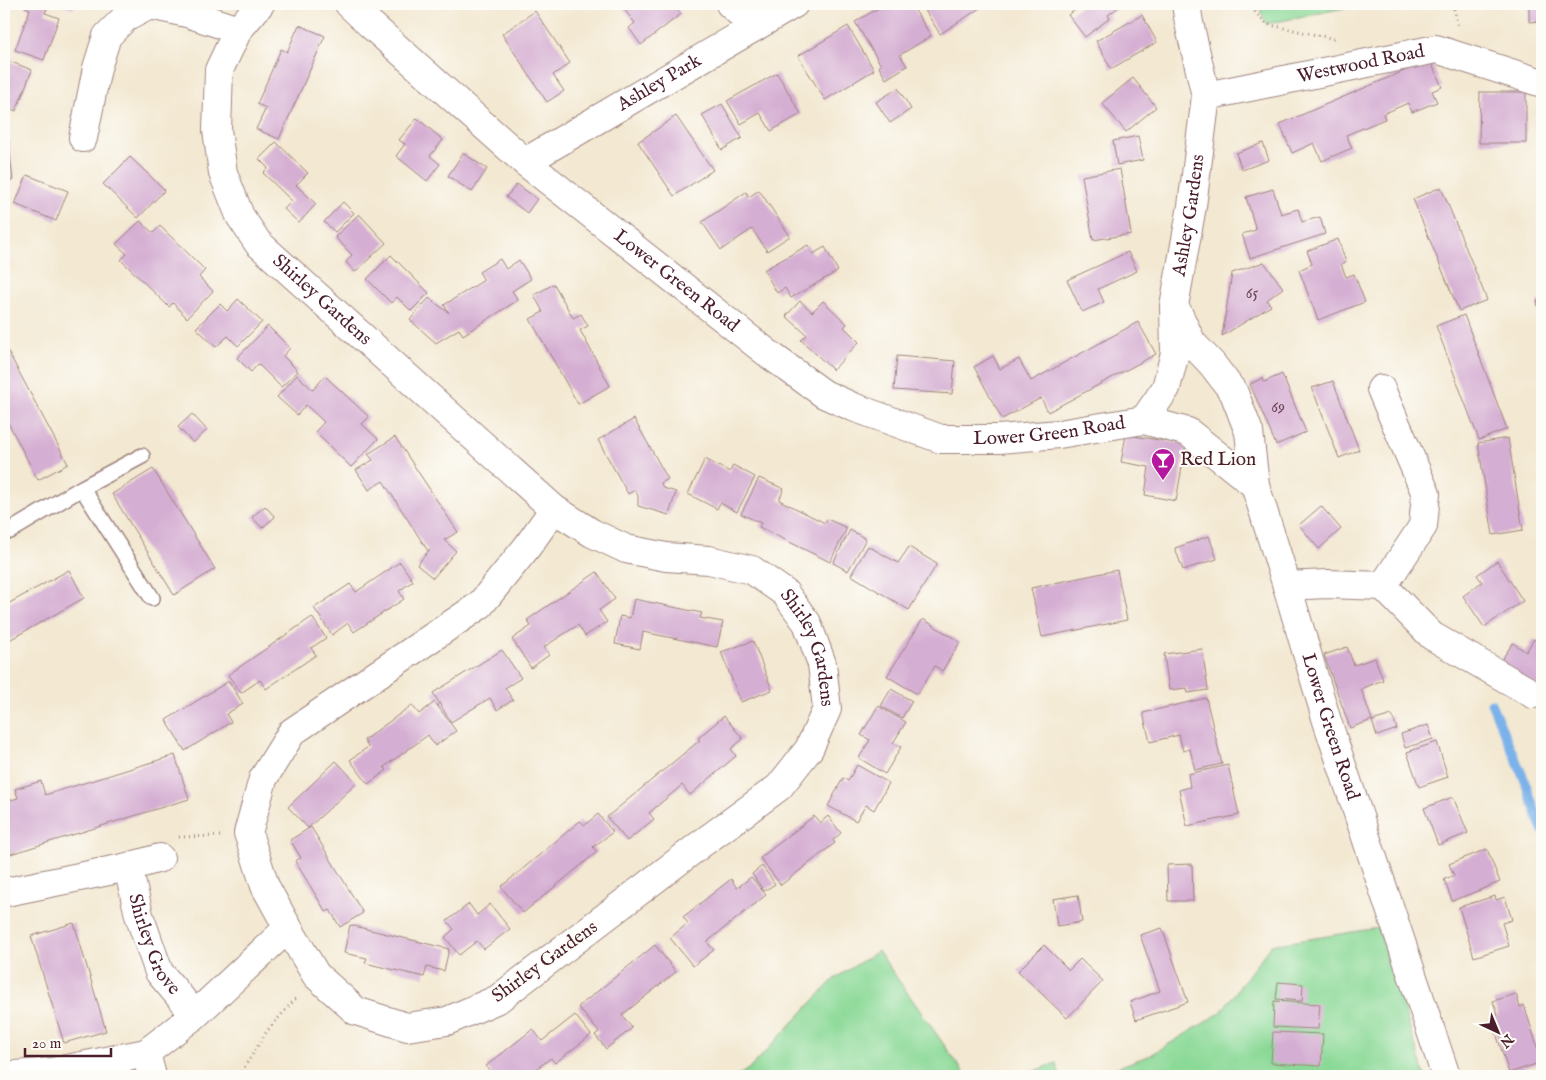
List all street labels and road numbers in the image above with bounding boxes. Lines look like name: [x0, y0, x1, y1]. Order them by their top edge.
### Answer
street label: Westwood Road: [1295, 39, 1427, 89]
street label: Ashley Park: [612, 49, 706, 117]
street label: Ashley Gardens: [1167, 153, 1210, 279]
street label: Lower Green Road: [609, 224, 744, 338]
street label: Shirley Gardens: [267, 249, 376, 351]
street label: Lower Green Road: [973, 411, 1128, 451]
street label: Shirley Gardens: [774, 584, 839, 708]
street label: Lower Green Road: [1296, 650, 1365, 804]
street label: Shirley Grove: [122, 891, 185, 1000]
street label: Shirley Gardens: [487, 915, 603, 1009]

